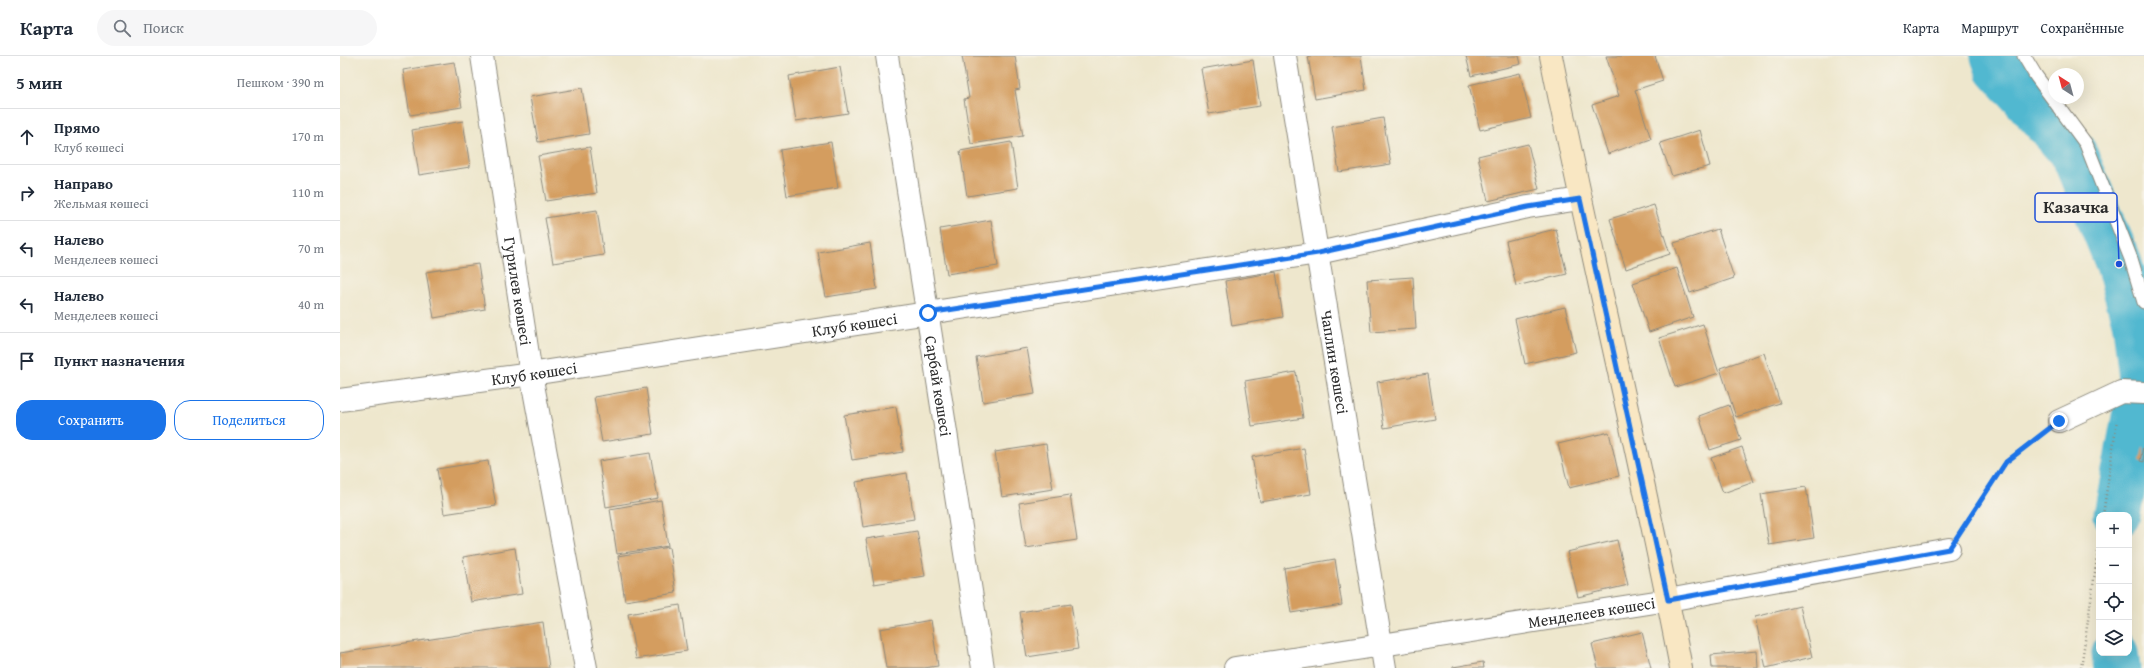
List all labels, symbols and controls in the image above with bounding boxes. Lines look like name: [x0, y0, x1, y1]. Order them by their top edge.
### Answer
search box: [97, 10, 377, 46]
text: Карта: [20, 14, 73, 42]
icon: search: [111, 17, 133, 39]
text: Поиск: [143, 17, 184, 38]
text: Карта: [1903, 18, 1939, 38]
text: Маршрут: [1961, 18, 2019, 38]
text: Сохранённые: [2041, 18, 2124, 38]
north arrow: [2048, 68, 2084, 104]
text: 5 мин: [16, 70, 62, 95]
text: Пешком · 390 m: [237, 73, 324, 92]
text: Прямо: [54, 117, 100, 138]
icon: ahead: [16, 126, 38, 148]
text: 170 m: [292, 127, 324, 146]
text: Клуб көшесі: [54, 138, 124, 157]
text: Направо: [54, 173, 113, 194]
icon: right: [16, 182, 38, 204]
text: 110 m: [292, 183, 324, 202]
callout: Казачка: [2035, 193, 2117, 222]
text: Жельмая көшесі: [54, 194, 149, 213]
text: Казачка: [2043, 194, 2109, 219]
text: Налево: [54, 229, 104, 250]
street label: Гурилев көшесі: [498, 235, 539, 348]
icon: left: [16, 238, 38, 260]
text: 70 m: [298, 239, 324, 258]
text: Менделеев көшесі: [54, 250, 158, 269]
text: Налево: [54, 285, 104, 306]
icon: left: [16, 294, 38, 316]
text: 40 m: [298, 295, 324, 314]
route start: [919, 304, 937, 322]
text: Менделеев көшесі: [54, 306, 158, 325]
street label: Клуб көшесі: [810, 306, 899, 343]
street label: Чаплин көшесі: [1315, 308, 1355, 416]
street label: Сарбай көшесі: [919, 334, 959, 439]
icon: arrive: [16, 350, 38, 372]
text: Пункт назначения: [54, 350, 185, 371]
street label: Клуб көшесі: [490, 355, 579, 391]
button: Сохранить: [16, 400, 166, 440]
button: Поделиться: [174, 400, 324, 440]
route end: [2050, 412, 2068, 430]
map controls: [2096, 512, 2132, 656]
button: +: [2096, 512, 2132, 548]
button: −: [2096, 548, 2132, 584]
button: locate: [2096, 584, 2132, 620]
street label: Менделеев көшесі: [1526, 590, 1657, 634]
button: layers: [2096, 620, 2132, 656]

